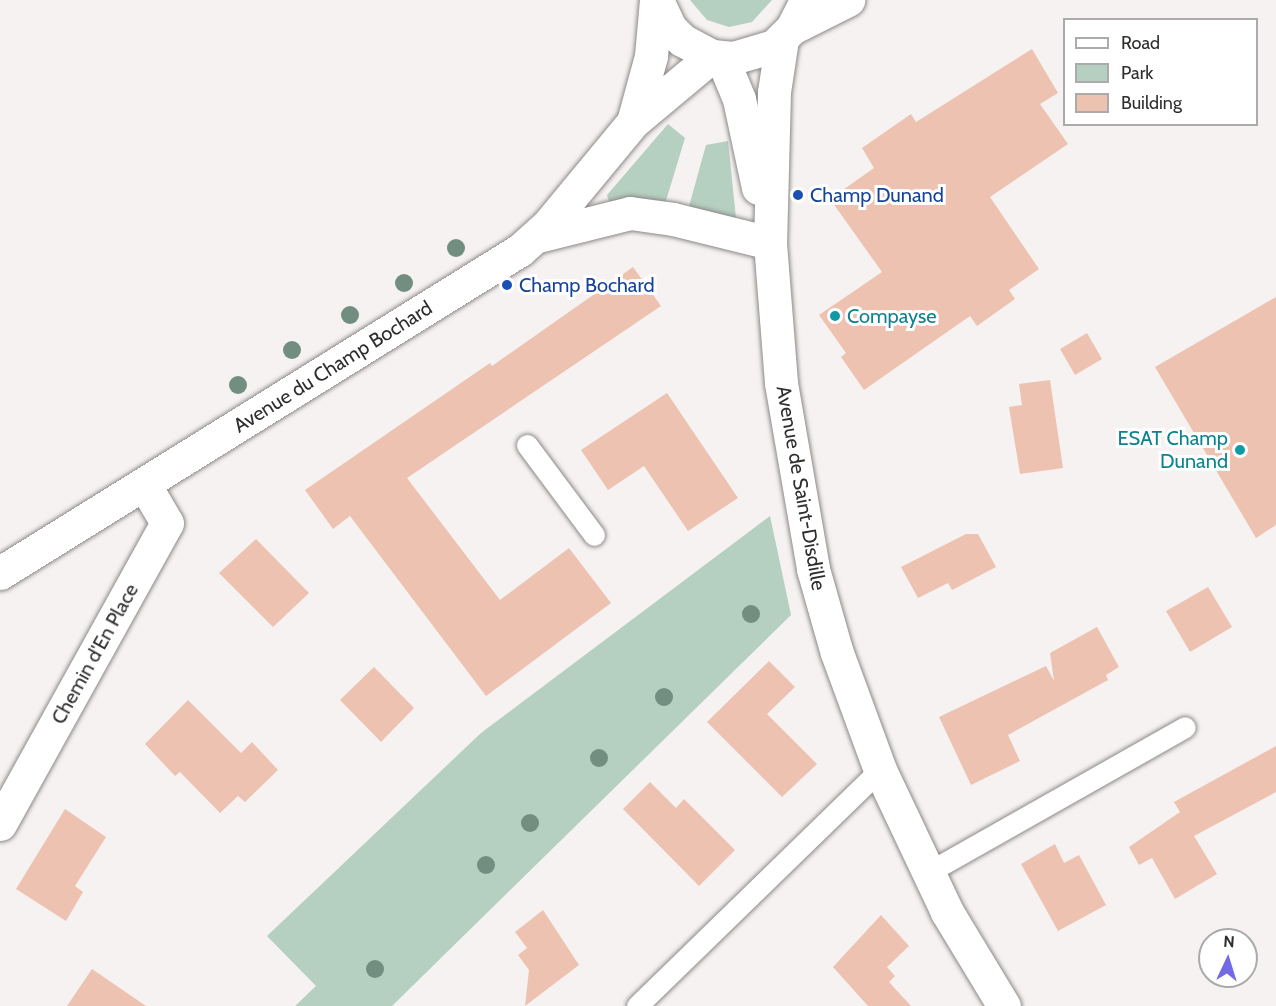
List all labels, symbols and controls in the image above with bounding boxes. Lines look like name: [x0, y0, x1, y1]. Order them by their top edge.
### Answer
legend: [1063, 18, 1258, 126]
text: Road: [1121, 32, 1160, 54]
text: Park: [1121, 62, 1153, 84]
text: Building: [1121, 92, 1182, 114]
place label: Champ Dunand: [810, 183, 944, 207]
marker: Champ Dunand: [791, 188, 805, 202]
place label: Champ Bochard: [519, 273, 655, 297]
marker: Champ Bochard: [500, 278, 514, 292]
street label: Avenue du Champ Bochard: [229, 296, 437, 438]
place label: Compayse: [847, 304, 936, 328]
marker: Compayse: [828, 309, 842, 323]
street label: Avenue de Saint-Disdille: [771, 384, 831, 592]
place label: ESAT Champ Dunand: [1117, 426, 1228, 473]
marker: ESAT Champ Dunand: [1233, 443, 1247, 457]
street label: Chemin d'En Place: [46, 580, 144, 728]
north arrow: [1198, 928, 1258, 988]
text: N: [1223, 932, 1235, 951]

